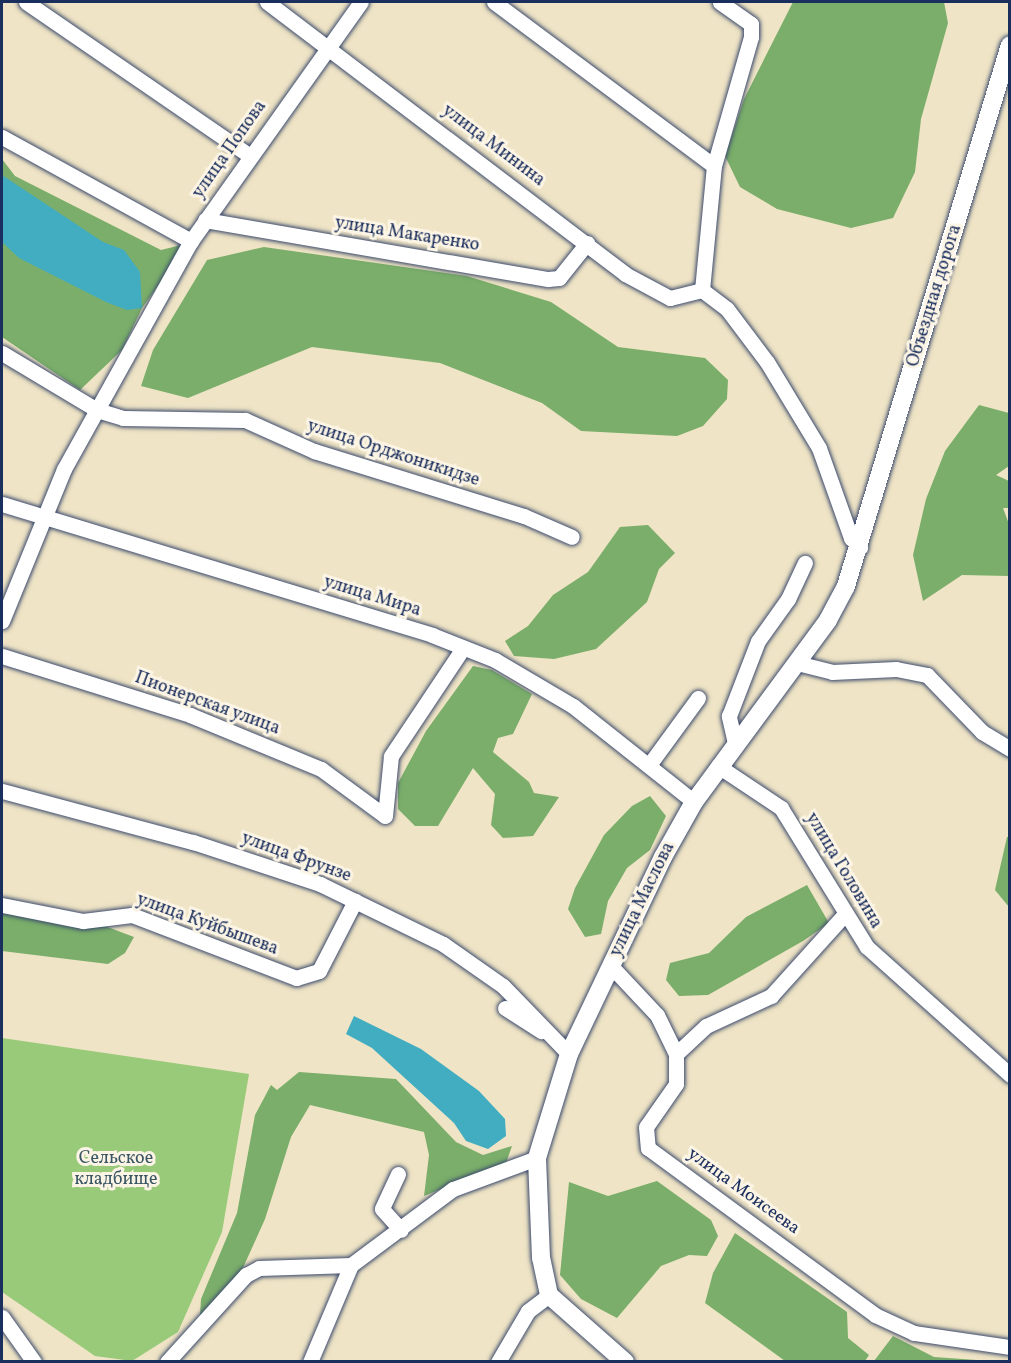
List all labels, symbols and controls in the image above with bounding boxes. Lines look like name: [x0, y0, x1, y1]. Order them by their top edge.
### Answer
street label: улица Попова: [188, 97, 272, 203]
street label: улица Минина: [437, 100, 549, 192]
street label: улица Макаренко: [333, 213, 481, 257]
street label: Объездная дорога: [903, 222, 967, 370]
street label: улица Орджоникидзе: [304, 416, 482, 492]
street label: улица Мира: [321, 572, 423, 622]
street label: Пионерская улица: [131, 668, 283, 740]
street label: улица Головина: [800, 809, 886, 933]
street label: улица Фрунзе: [238, 828, 354, 888]
street label: улица Маслова: [606, 839, 680, 961]
street label: улица Куйбышева: [133, 889, 281, 961]
street label: улица Моисеева: [683, 1144, 803, 1240]
park label: Сельское кладбище: [74, 1149, 158, 1192]

